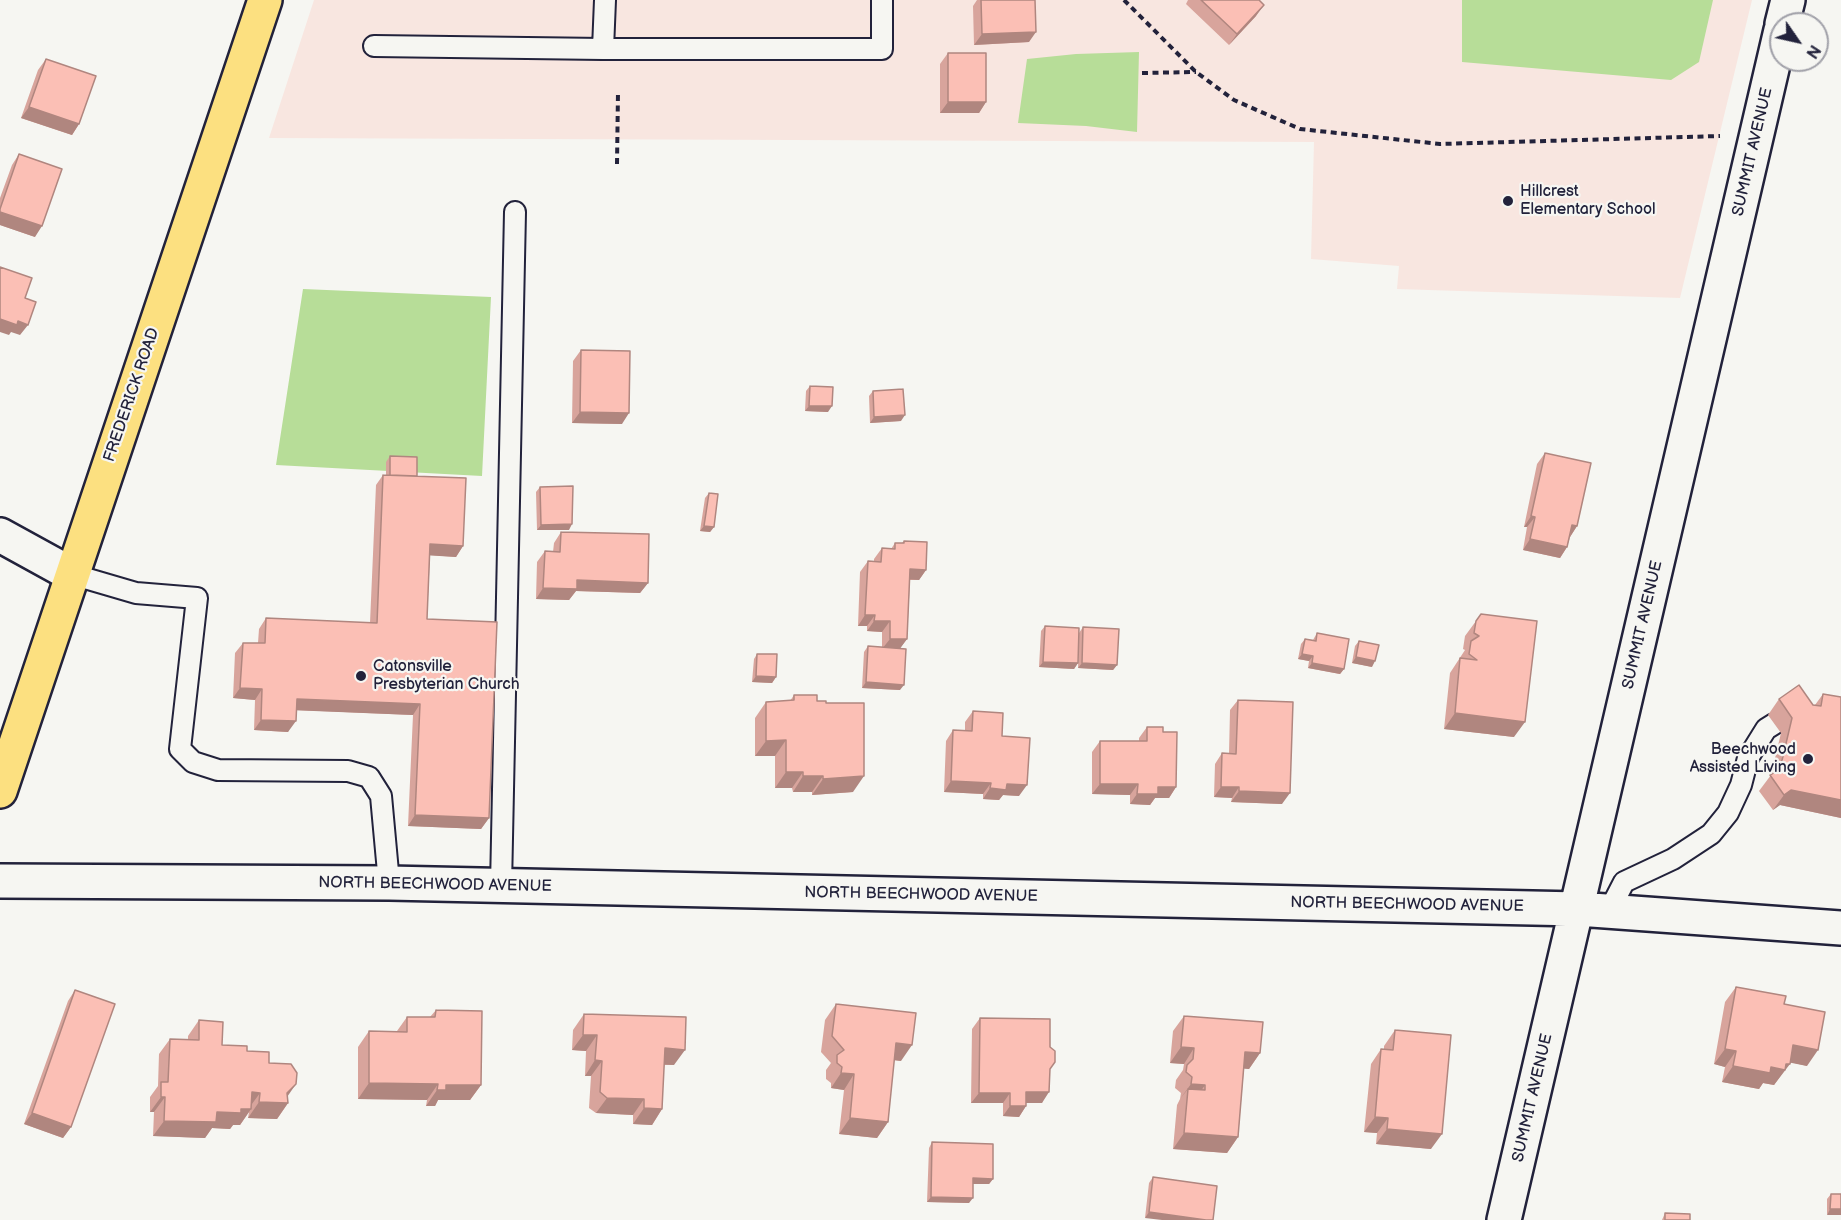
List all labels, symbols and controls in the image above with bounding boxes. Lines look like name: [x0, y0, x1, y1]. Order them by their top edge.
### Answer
north arrow: [1769, 12, 1829, 72]
text: N: [1801, 41, 1824, 62]
street label: SUMMIT AVENUE: [1729, 86, 1777, 218]
place label: Hillcrest Elementary School: [1520, 182, 1656, 220]
marker: Hillcrest Elementary School: [1501, 194, 1515, 208]
street label: FREDERICK ROAD: [100, 325, 164, 465]
street label: SUMMIT AVENUE: [1619, 559, 1667, 691]
place label: Catonsville Presbyterian Church: [373, 657, 520, 695]
marker: Catonsville Presbyterian Church: [354, 669, 368, 683]
place label: Beechwood Assisted Living: [1690, 740, 1796, 778]
marker: Beechwood Assisted Living: [1801, 752, 1815, 766]
street label: NORTH BEECHWOOD AVENUE: [318, 873, 552, 897]
street label: NORTH BEECHWOOD AVENUE: [804, 883, 1038, 907]
street label: NORTH BEECHWOOD AVENUE: [1290, 893, 1524, 917]
street label: SUMMIT AVENUE: [1509, 1032, 1557, 1164]

